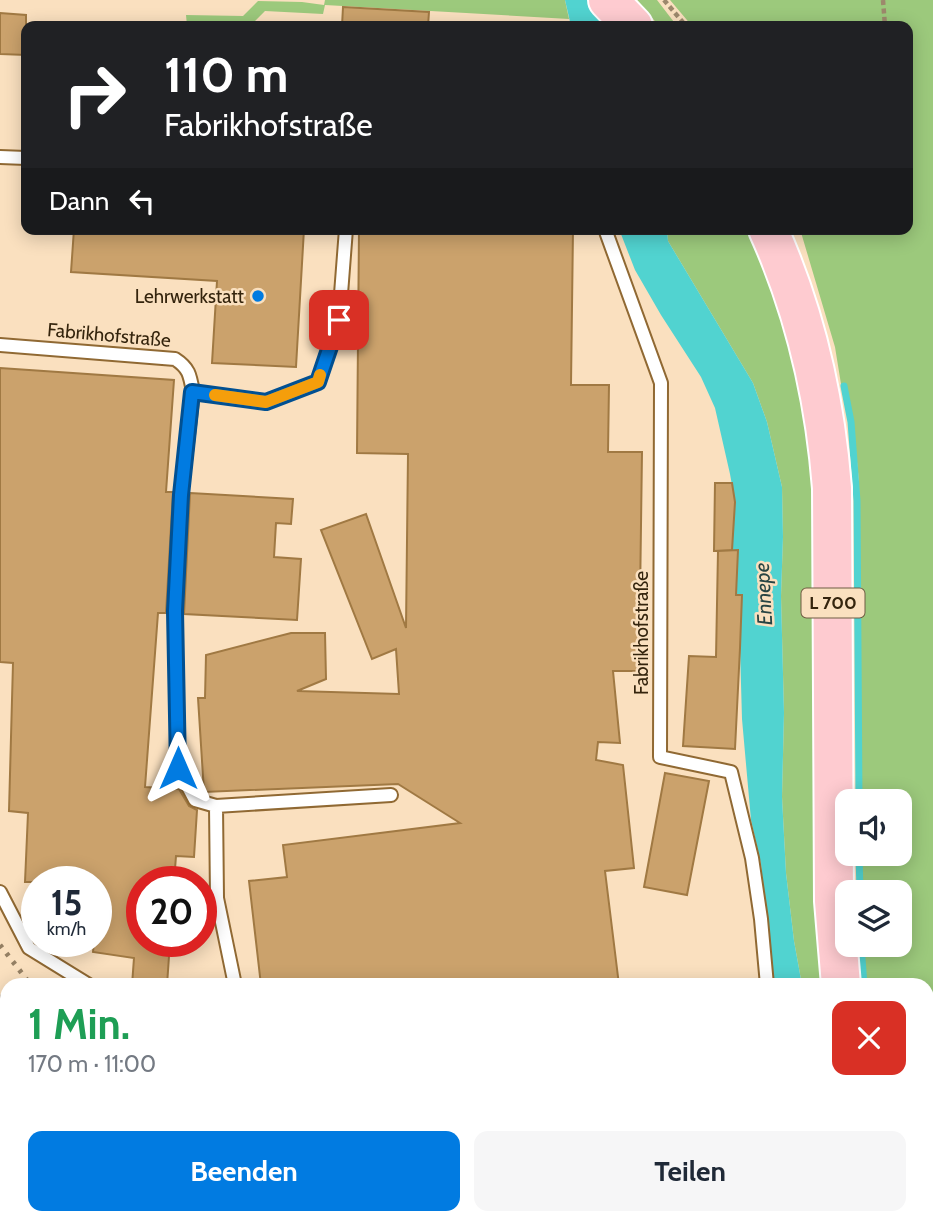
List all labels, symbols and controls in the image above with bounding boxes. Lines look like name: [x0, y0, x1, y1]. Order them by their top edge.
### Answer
text: 110 m: [164, 45, 288, 104]
icon: right: [49, 49, 140, 140]
text: Fabrikhofstraße: [164, 105, 373, 144]
icon: left: [123, 182, 161, 220]
text: Dann: [49, 185, 109, 217]
place label: Lehrwerkstatt: [135, 285, 245, 308]
marker: Lehrwerkstatt: [250, 288, 266, 304]
pin: [309, 290, 369, 350]
icon: arrive: [320, 301, 358, 339]
street label: Fabrikhofstraße: [46, 318, 172, 352]
water label: Ennepe: [749, 562, 777, 626]
street label: Fabrikhofstraße: [630, 571, 653, 695]
road number: L 700: [802, 588, 864, 618]
position arrow: [141, 731, 215, 805]
map controls: [835, 789, 912, 957]
button: sound: [835, 789, 912, 866]
speed limit sign: 20: [126, 866, 217, 957]
button: layers: [835, 880, 912, 957]
text: 15: [51, 881, 82, 924]
text: km/h: [47, 918, 86, 940]
text: 1 Min.: [28, 998, 130, 1050]
button: close: [832, 1001, 906, 1075]
text: 170 m · 11:00: [28, 1050, 156, 1078]
button: Beenden: [28, 1131, 460, 1211]
button: Teilen: [474, 1131, 906, 1211]

